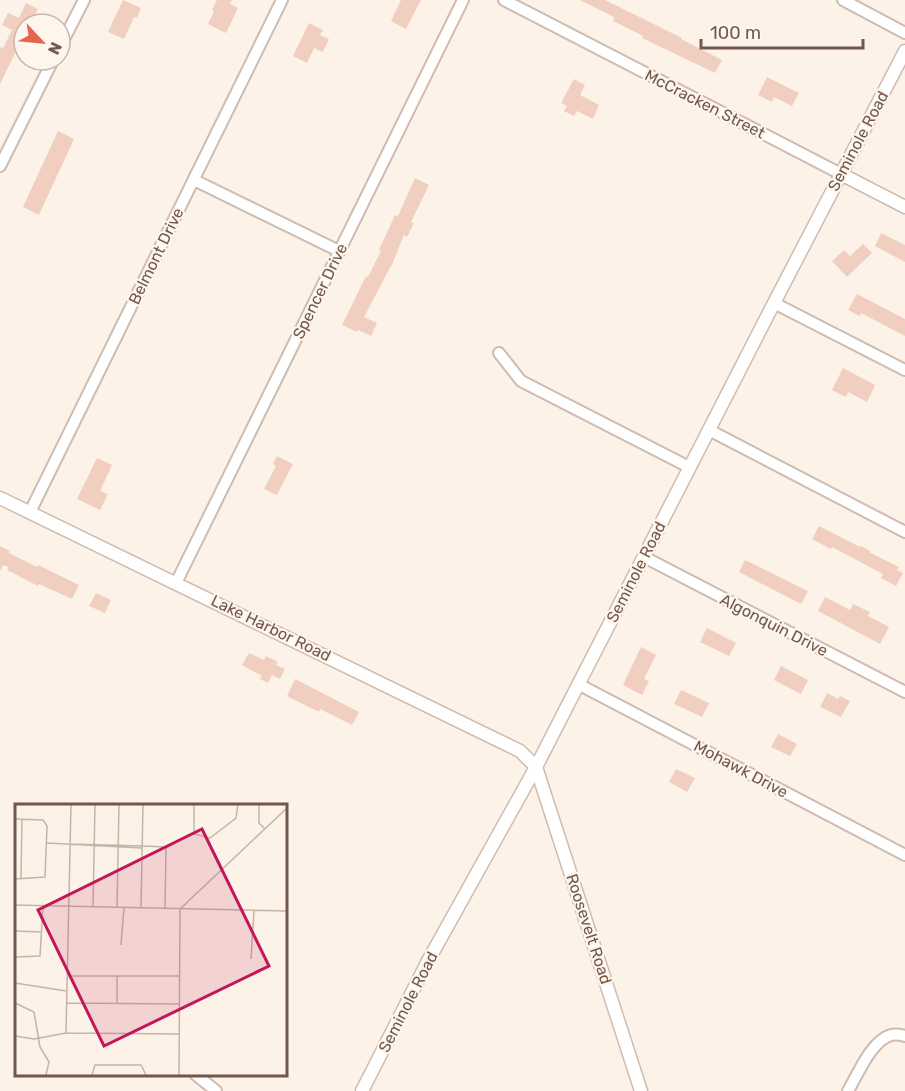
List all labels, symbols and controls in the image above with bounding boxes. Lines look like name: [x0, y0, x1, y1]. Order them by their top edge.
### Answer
north arrow: [12, 12, 72, 72]
scale bar: [701, 12, 863, 50]
text: 100 m: [710, 22, 761, 44]
text: N: [44, 39, 66, 58]
street label: McCracken Street: [642, 65, 768, 143]
street label: Seminole Road: [824, 88, 892, 194]
street label: Belmont Drive: [124, 205, 188, 307]
street label: Spencer Drive: [289, 240, 351, 342]
street label: Seminole Road: [602, 518, 670, 626]
street label: Algonquin Drive: [717, 590, 831, 660]
street label: Lake Harbor Road: [208, 591, 334, 665]
street label: Mohawk Drive: [691, 736, 791, 802]
inset map: [15, 804, 286, 1076]
street label: Roosevelt Road: [562, 871, 616, 987]
street label: Seminole Road: [374, 948, 442, 1056]

